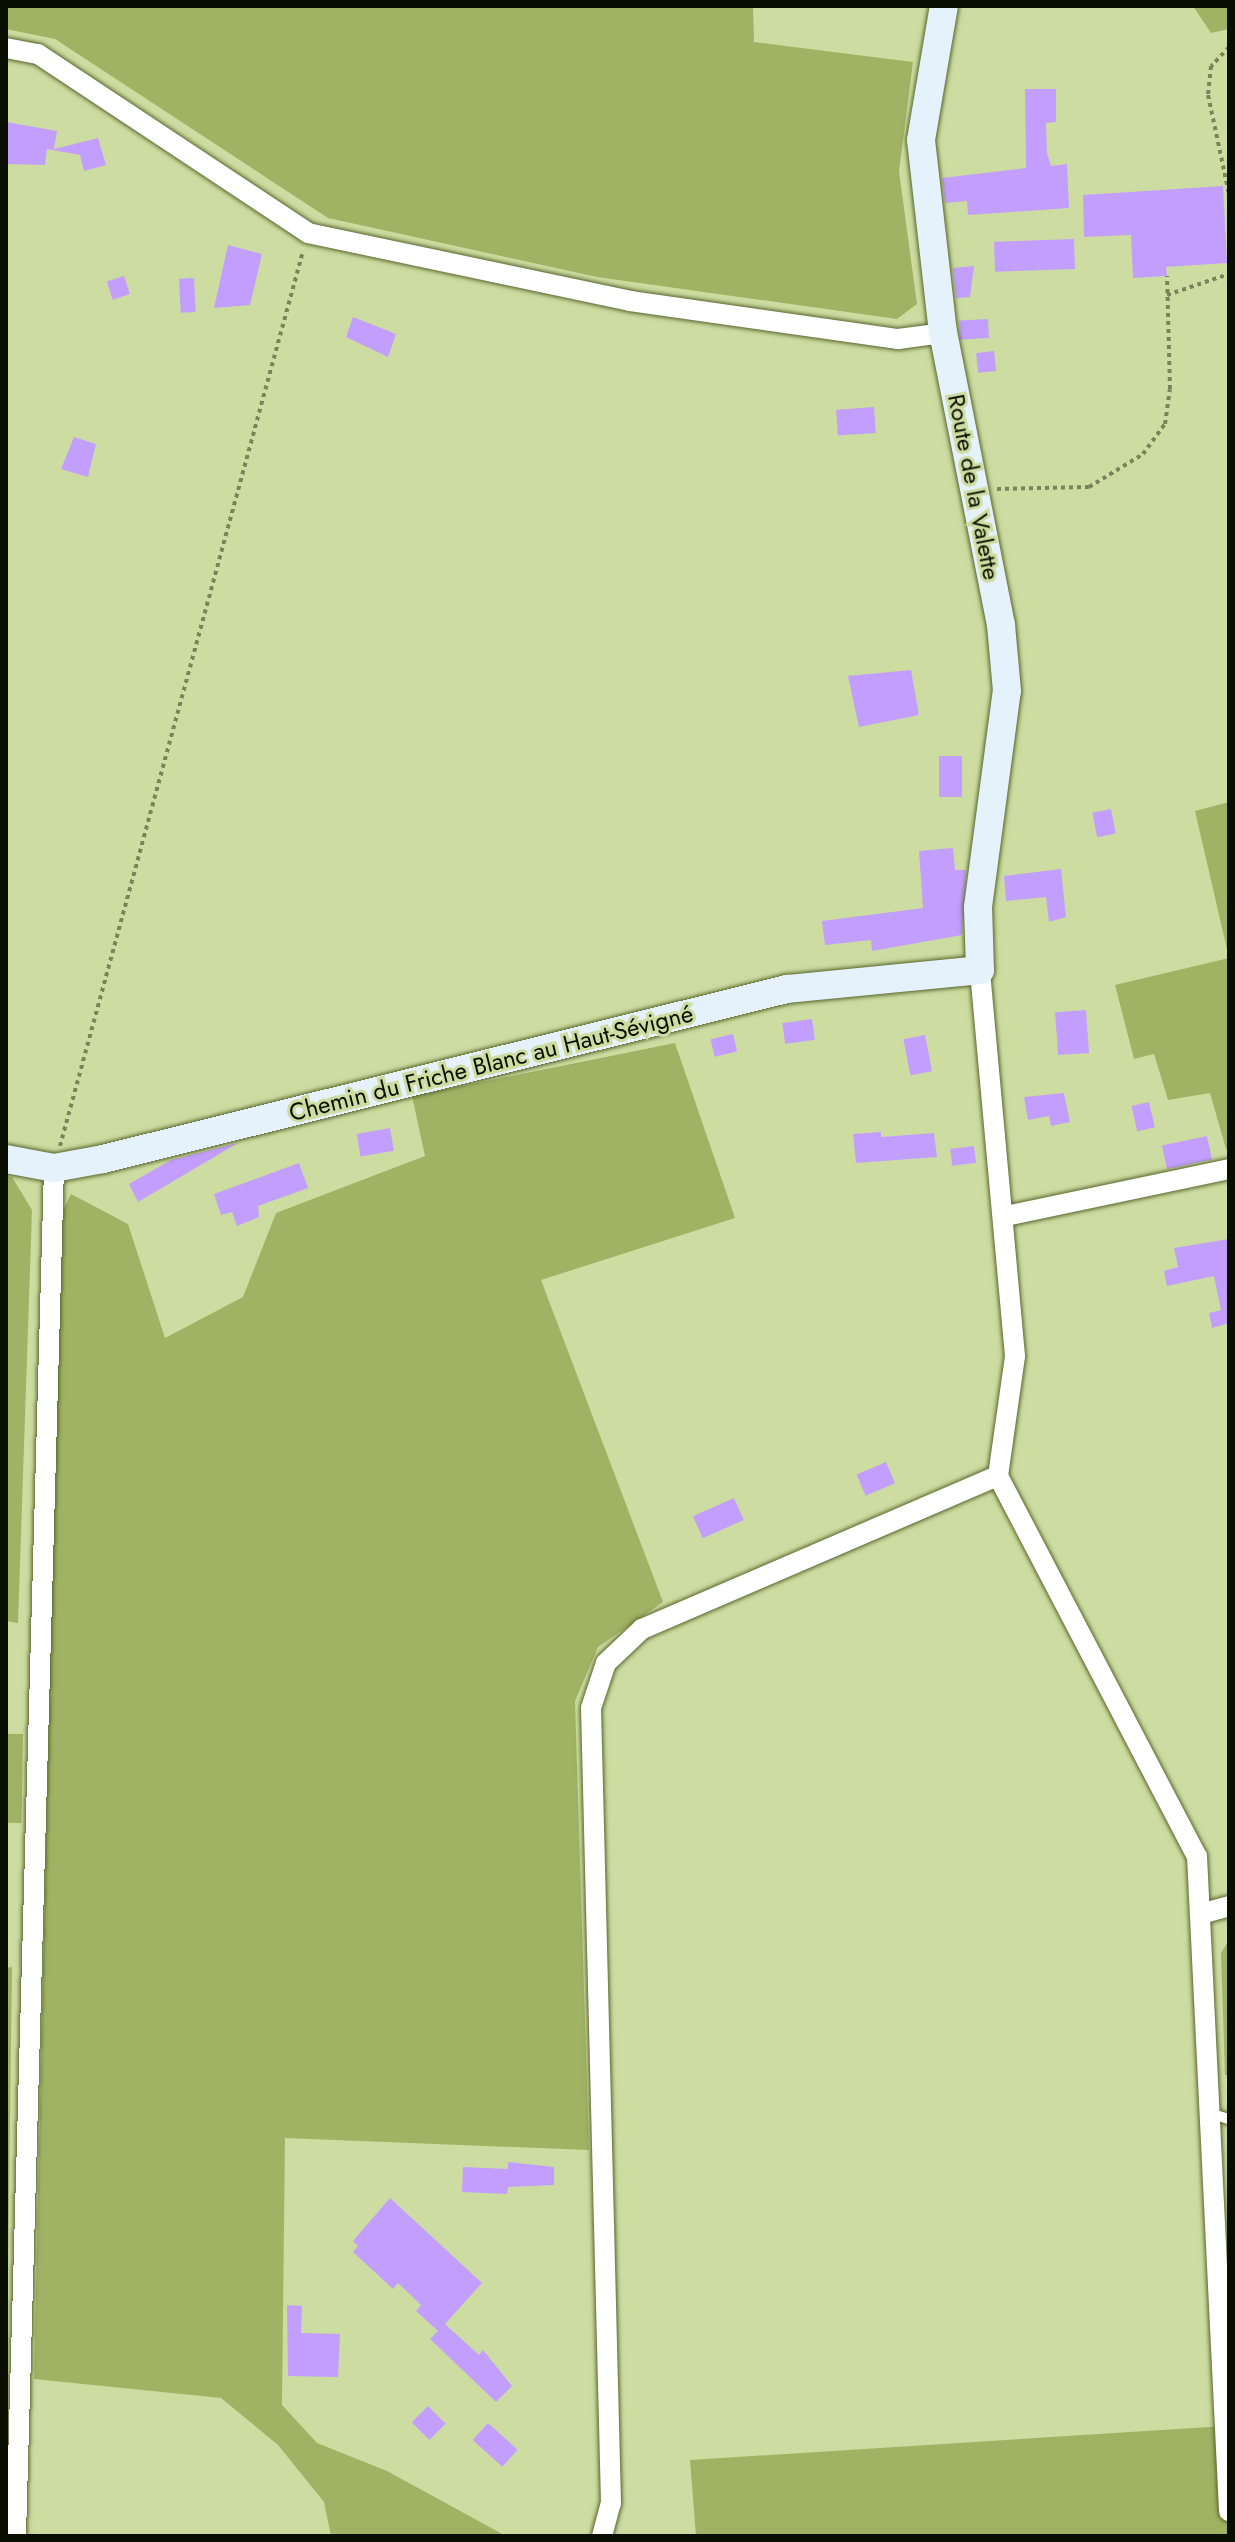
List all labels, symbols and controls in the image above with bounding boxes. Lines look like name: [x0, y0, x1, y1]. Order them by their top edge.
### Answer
street label: Route de la Valette: [942, 392, 1006, 582]
street label: Chemin du Friche Blanc au Haut-Sévigné: [286, 999, 696, 1127]

